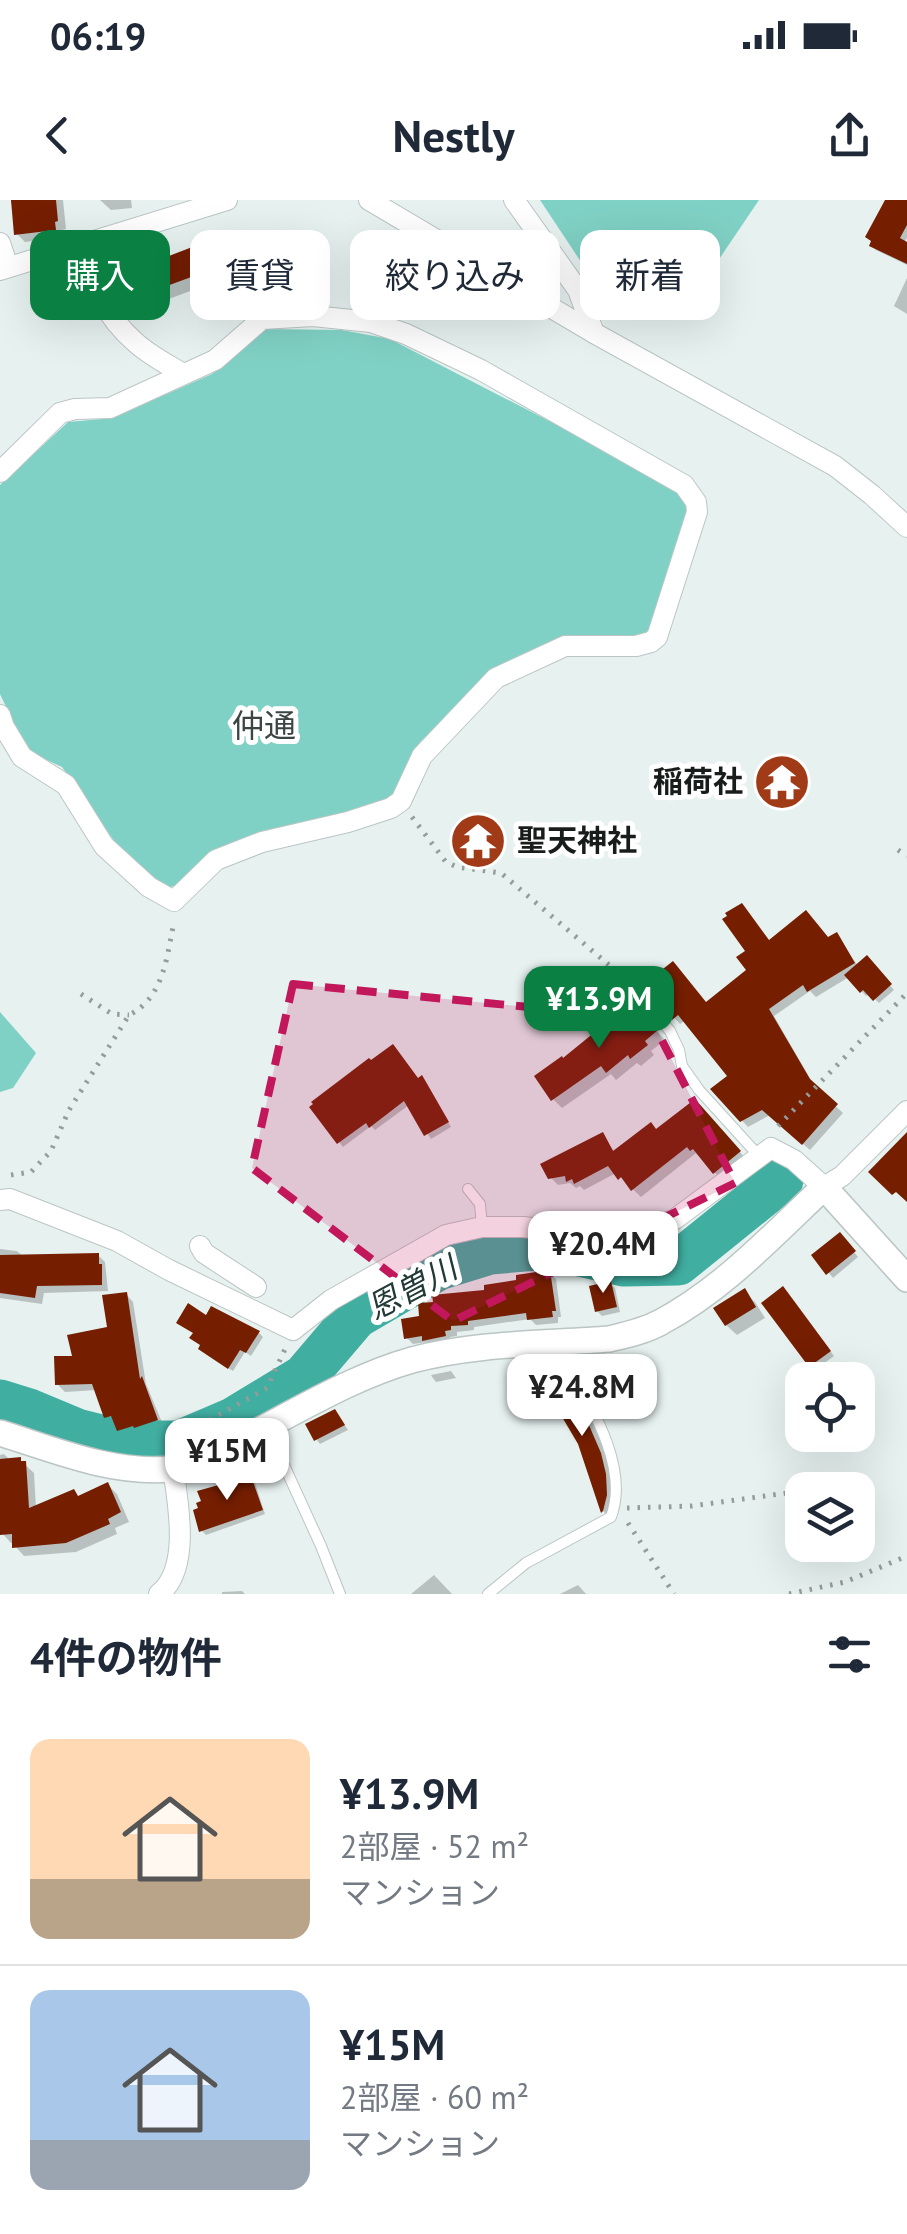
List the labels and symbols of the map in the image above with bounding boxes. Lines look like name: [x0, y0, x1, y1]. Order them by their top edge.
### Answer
district label: 仲通: [232, 704, 296, 746]
temple icon: 稲荷社: [752, 752, 812, 812]
place label: 稲荷社: [653, 761, 743, 800]
temple icon: 聖天神社: [448, 811, 508, 871]
place label: 聖天神社: [517, 820, 637, 859]
pin: ¥13.9M: [518, 966, 680, 1051]
pin: ¥20.4M: [522, 1211, 684, 1296]
water label: 恩曽川: [359, 1245, 466, 1328]
pin: ¥24.8M: [501, 1354, 663, 1439]
pin: ¥15M: [168, 1418, 286, 1503]

